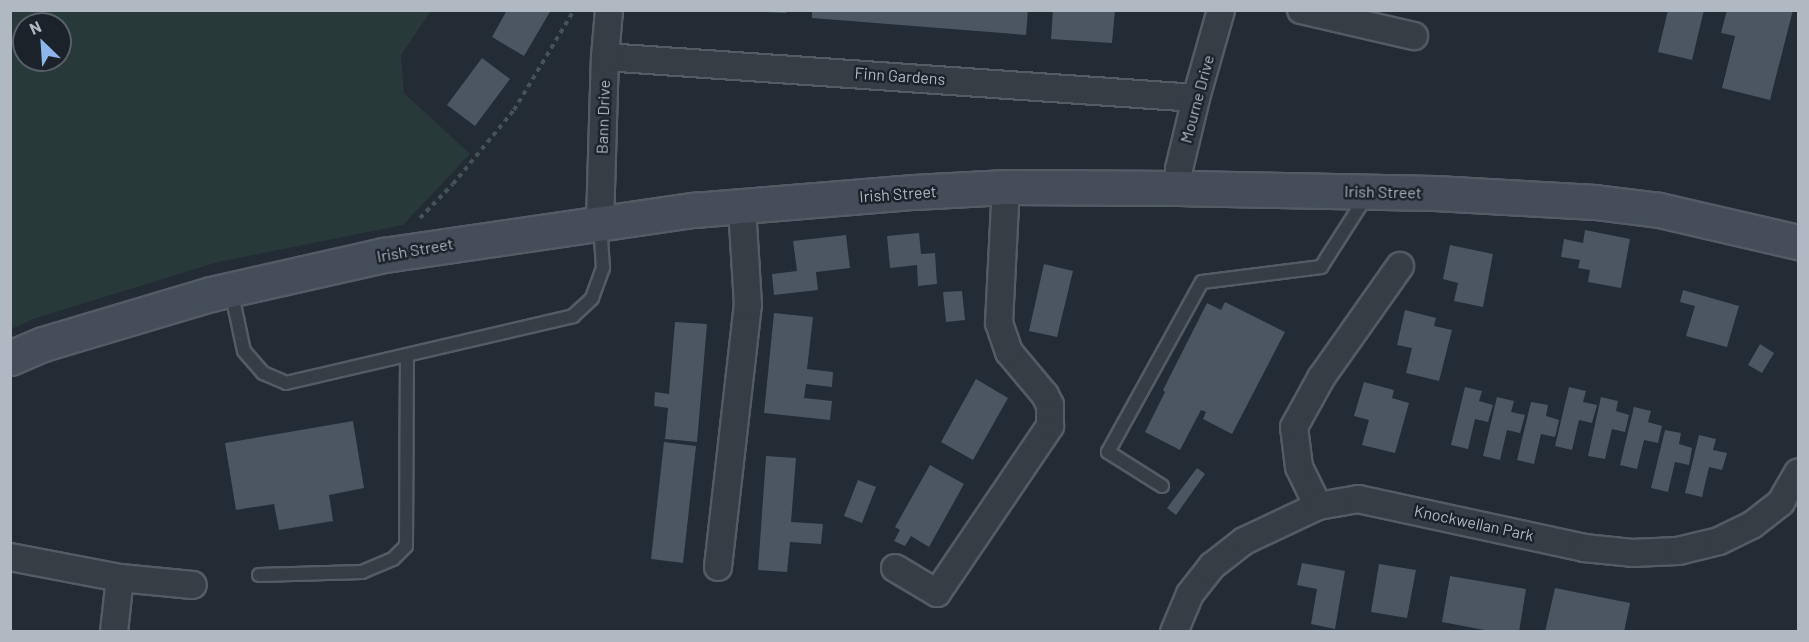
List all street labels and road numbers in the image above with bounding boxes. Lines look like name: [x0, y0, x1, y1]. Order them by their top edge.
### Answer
street label: Mourne Drive: [1176, 53, 1218, 145]
street label: Finn Gardens: [854, 63, 946, 89]
street label: Bann Drive: [592, 80, 614, 154]
street label: Irish Street: [859, 182, 937, 206]
street label: Irish Street: [1344, 182, 1422, 202]
street label: Irish Street: [375, 234, 455, 266]
street label: Knockwellan Park: [1412, 501, 1536, 545]

